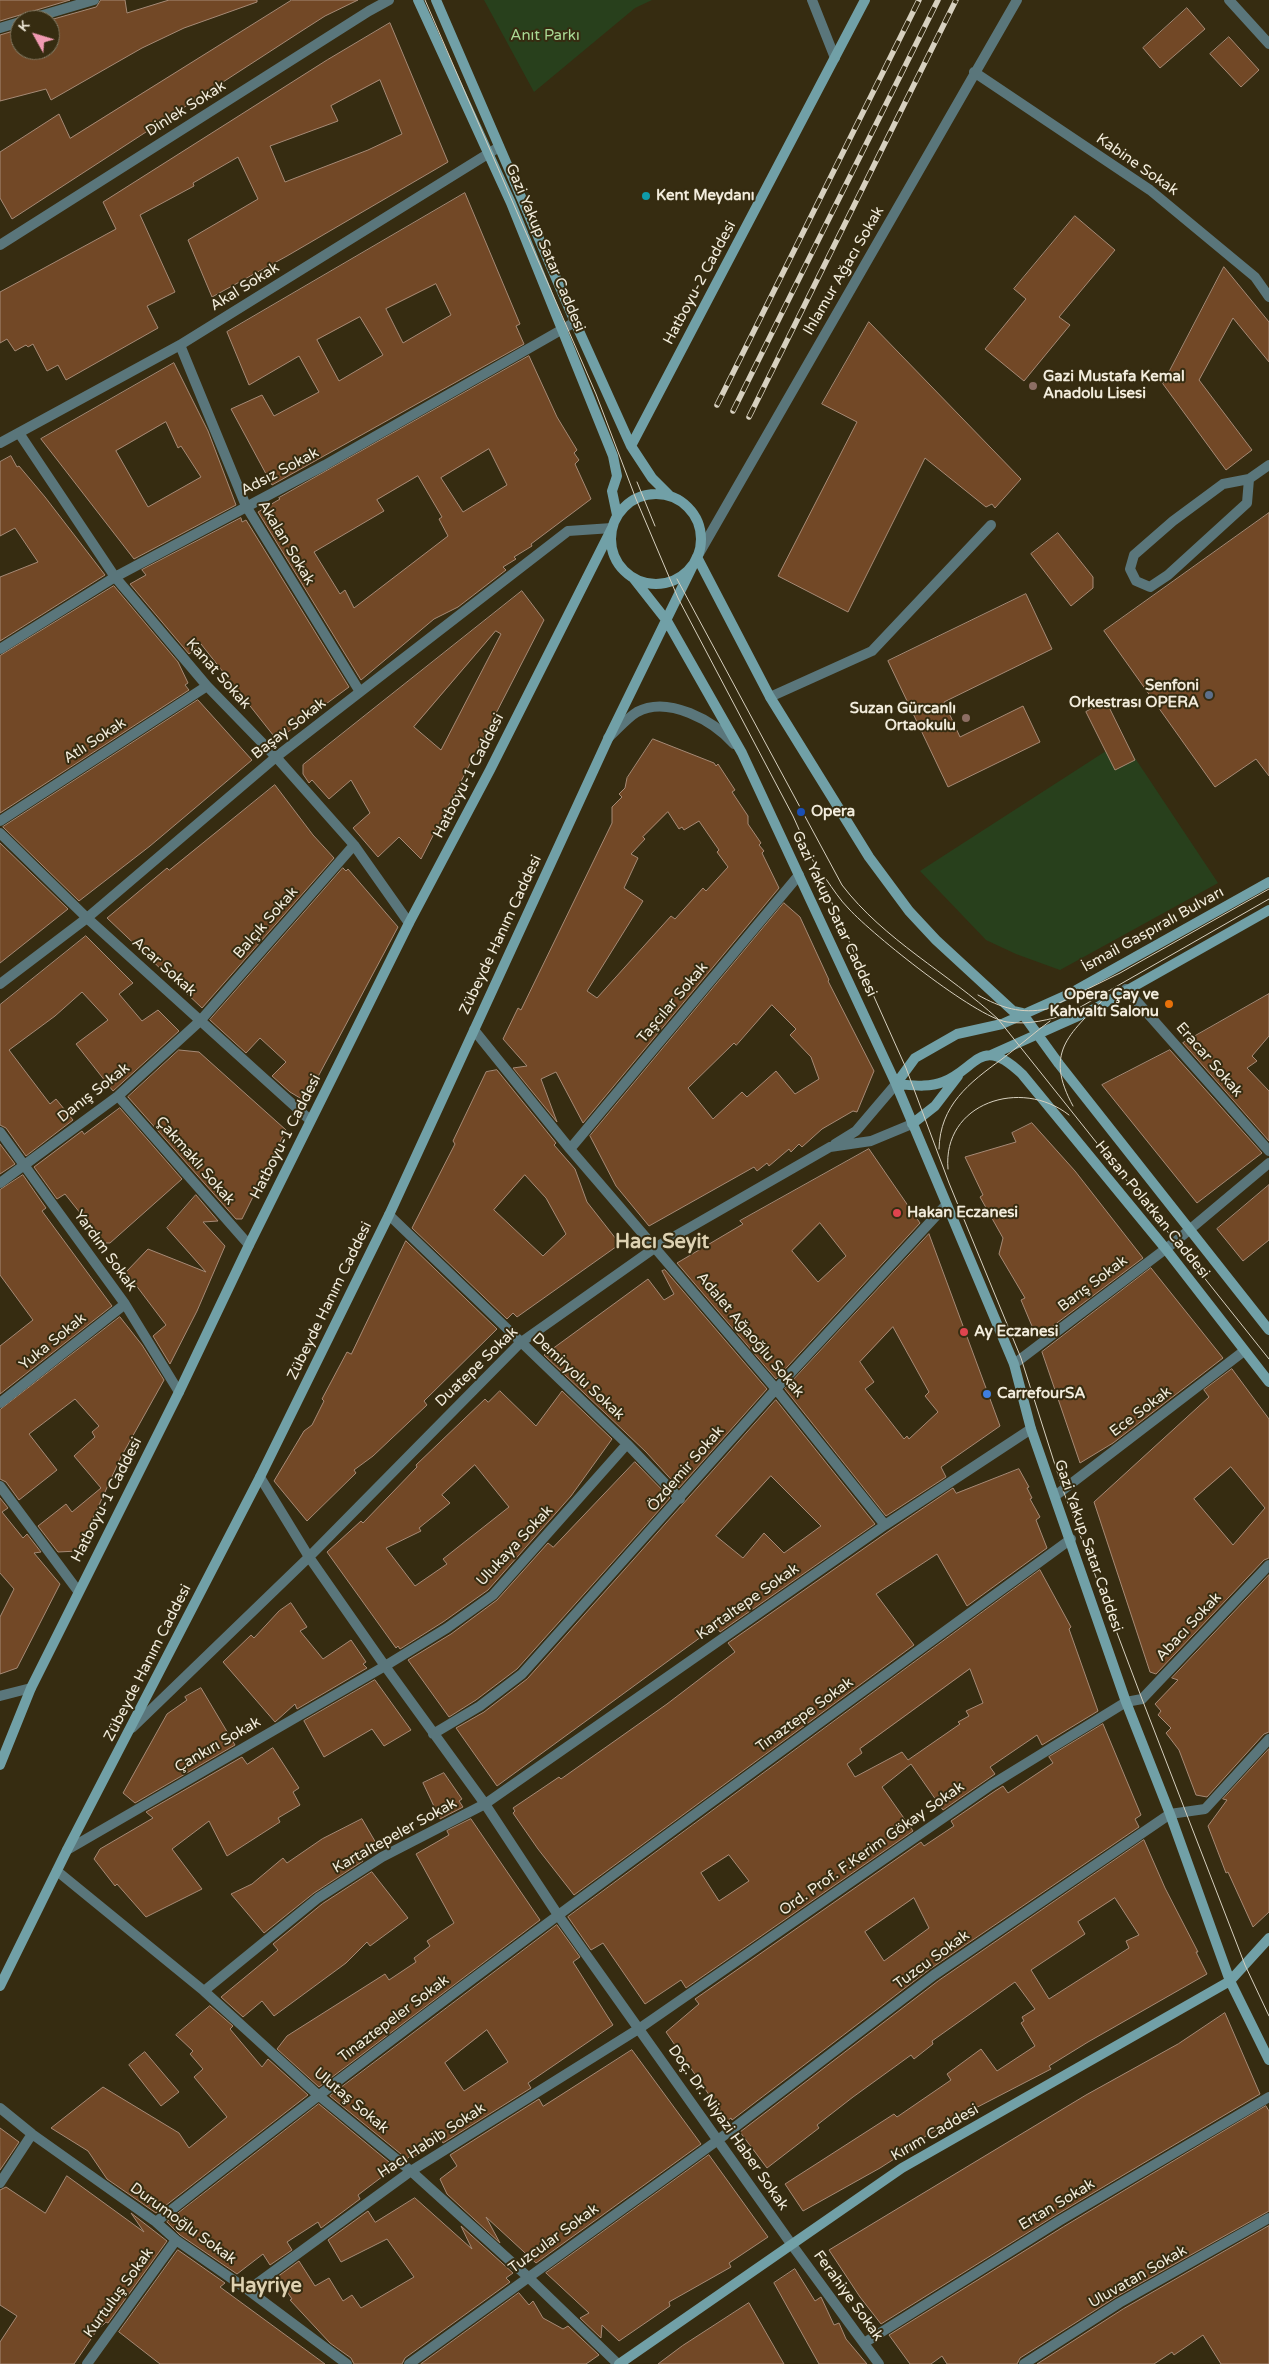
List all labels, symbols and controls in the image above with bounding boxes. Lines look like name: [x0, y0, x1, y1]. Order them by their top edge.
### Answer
north arrow: [10, 10, 60, 60]
text: K: [14, 17, 33, 35]
park label: Anıt Parkı: [510, 27, 580, 45]
street label: Dinlek Sokak: [143, 77, 229, 141]
street label: Kabine Sokak: [1092, 130, 1182, 200]
street label: Gazi Yakup Satar Caddesi: [501, 161, 589, 335]
place label: Kent Meydanı: [656, 187, 755, 205]
marker: Kent Meydanı: [640, 190, 652, 202]
street label: Ihlamur Ağacı Sokak: [800, 204, 888, 338]
street label: Hatboyu-2 Caddesi: [660, 218, 740, 348]
street label: Akal Sokak: [207, 259, 283, 315]
place label: Gazi Mustafa Kemal Anadolu Lisesi: [1043, 368, 1185, 403]
marker: Gazi Mustafa Kemal Anadolu Lisesi: [1027, 380, 1039, 392]
street label: Adsız Sokak: [238, 444, 322, 500]
street label: Akalan Sokak: [254, 497, 318, 589]
street label: Kanat Sokak: [182, 635, 254, 713]
place label: Senfoni Orkestrası OPERA: [1069, 677, 1199, 712]
marker: Senfoni Orkestrası OPERA: [1203, 689, 1215, 701]
street label: Başay Sokak: [248, 694, 330, 764]
place label: Suzan Gürcanlı Ortaokulu: [850, 700, 956, 735]
street label: Hatboyu-1 Caddesi: [430, 711, 508, 841]
marker: Suzan Gürcanlı Ortaokulu: [960, 712, 972, 724]
street label: Atlı Sokak: [60, 714, 130, 768]
place label: Opera: [811, 803, 855, 821]
marker: Opera: [795, 806, 807, 818]
street label: Gazi Yakup Satar Caddesi: [788, 828, 880, 1000]
street label: Zübeyde Hanım Caddesi: [456, 852, 546, 1018]
street label: Balçık Sokak: [230, 883, 302, 963]
street label: İsmail Gaspıralı Bulvarı: [1079, 883, 1227, 977]
street label: Acar Sokak: [128, 934, 200, 1000]
street label: Taşcılar Sokak: [634, 959, 712, 1047]
place label: Opera Çay ve Kahvaltı Salonu: [1049, 986, 1159, 1021]
marker: Opera Çay ve Kahvaltı Salonu: [1163, 998, 1175, 1010]
street label: Eracar Sokak: [1172, 1019, 1246, 1101]
street label: Danış Sokak: [54, 1059, 134, 1127]
street label: Hatboyu-1 Caddesi: [247, 1072, 325, 1202]
street label: Çakmaklı Sokak: [152, 1113, 238, 1209]
street label: Hasan Polatkan Caddesi: [1091, 1138, 1213, 1282]
place label: Hakan Eczanesi: [907, 1204, 1018, 1222]
street label: Yardım Sokak: [69, 1207, 141, 1295]
marker: Hakan Eczanesi: [891, 1207, 903, 1219]
street label: Zübeyde Hanım Caddesi: [284, 1219, 376, 1383]
district label: Hacı Seyit: [615, 1231, 709, 1255]
street label: Barış Sokak: [1055, 1252, 1131, 1316]
street label: Adalet Ağaoğlu Sokak: [692, 1269, 808, 1401]
street label: Yuka Sokak: [16, 1310, 90, 1374]
street label: Duatepe Sokak: [432, 1323, 522, 1411]
place label: Ay Eczanesi: [974, 1323, 1058, 1341]
marker: Ay Eczanesi: [958, 1326, 970, 1338]
street label: Demiryolu Sokak: [528, 1330, 628, 1424]
street label: Ece Sokak: [1107, 1383, 1175, 1441]
place label: CarrefourSA: [997, 1385, 1085, 1403]
marker: CarrefourSA: [981, 1388, 993, 1400]
street label: Özdemir Sokak: [644, 1422, 728, 1516]
street label: Hatboyu-1 Caddesi: [68, 1435, 146, 1565]
street label: Gazi Yakup Satar Caddesi: [1050, 1458, 1126, 1634]
street label: Ulukaya Sokak: [473, 1502, 557, 1590]
street label: Kartaltepe Sokak: [693, 1560, 803, 1644]
street label: Zübeyde Hanım Caddesi: [101, 1581, 195, 1745]
street label: Abacı Sokak: [1153, 1589, 1225, 1665]
street label: Tınaztepe Sokak: [753, 1674, 857, 1756]
street label: Çankırı Sokak: [172, 1713, 264, 1777]
street label: Ord. Prof. F.Kerim Gökay Sokak: [776, 1778, 968, 1920]
street label: Kartaltepeler Sokak: [330, 1794, 460, 1878]
street label: Tuzcu Sokak: [891, 1927, 973, 1993]
street label: Tınaztepeler Sokak: [335, 1972, 453, 2066]
street label: Doç. Dr. Niyazi Haber Sokak: [664, 2042, 792, 2214]
street label: Ulutaş Sokak: [310, 2064, 392, 2138]
street label: Hacı Habib Sokak: [375, 2099, 489, 2183]
street label: Kırım Caddesi: [888, 2101, 982, 2165]
street label: Ertan Sokak: [1016, 2175, 1098, 2235]
street label: Durumoğlu Sokak: [126, 2179, 240, 2269]
street label: Tuzcular Sokak: [506, 2200, 602, 2278]
street label: Uluvatan Sokak: [1086, 2242, 1190, 2312]
street label: Kurtuluş Sokak: [80, 2245, 158, 2341]
street label: Ferahiye Sokak: [809, 2247, 887, 2345]
district label: Hayriye: [230, 2275, 302, 2299]

